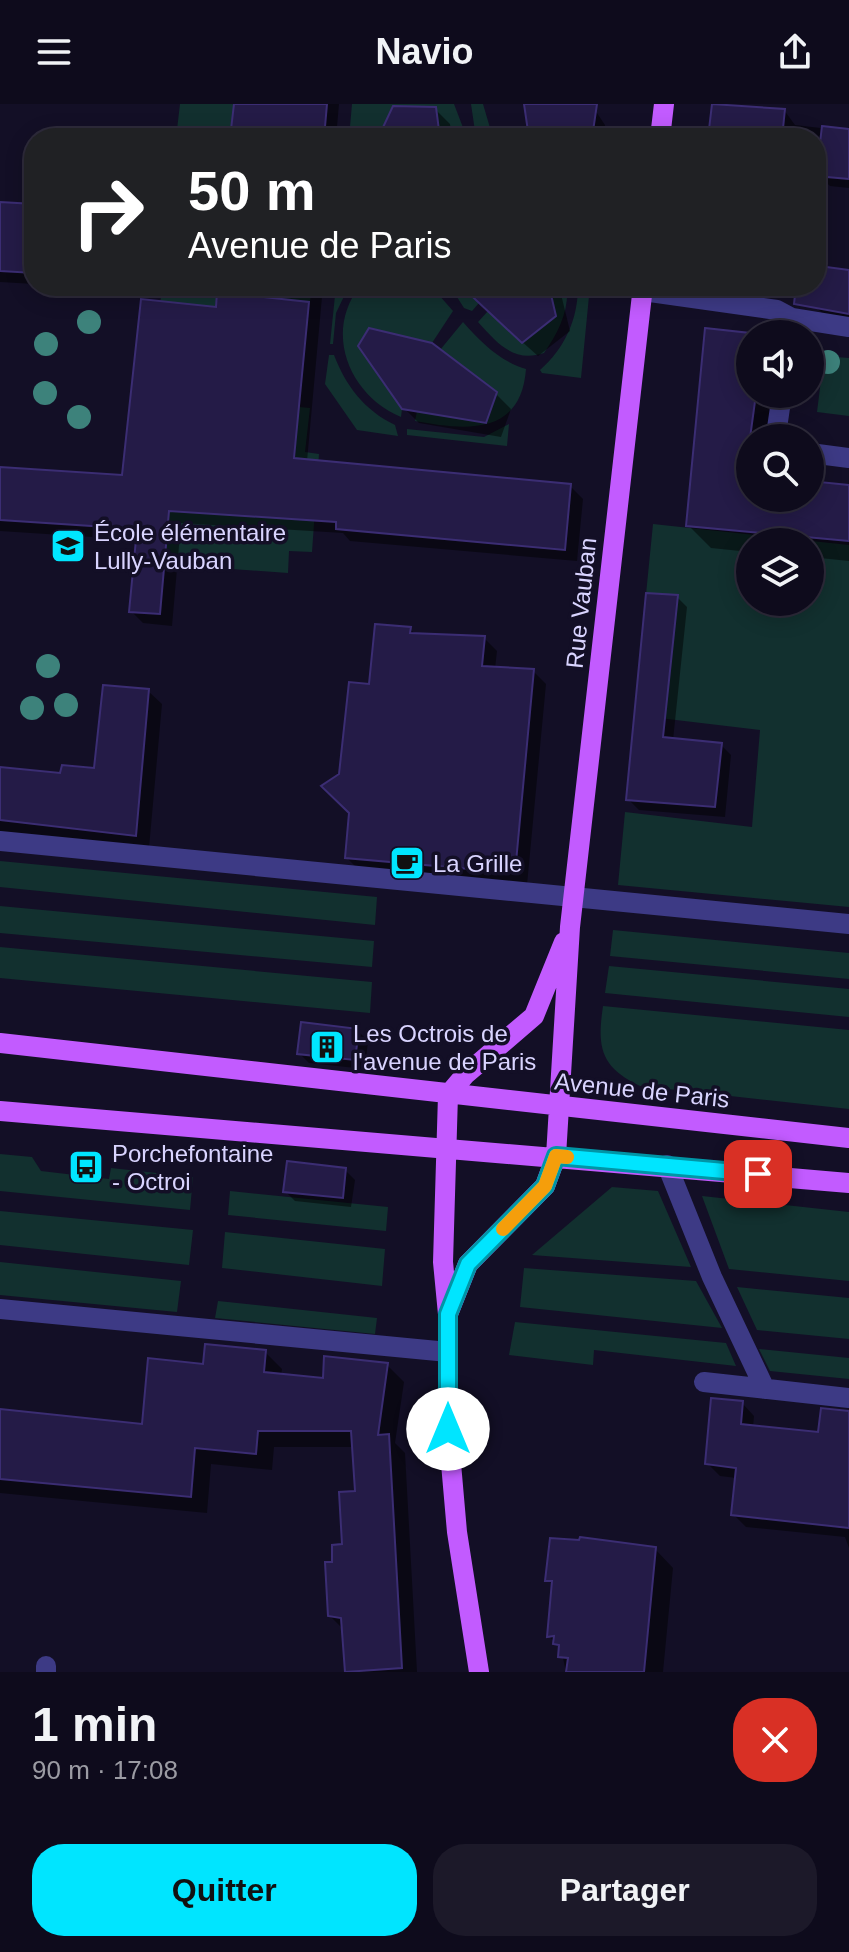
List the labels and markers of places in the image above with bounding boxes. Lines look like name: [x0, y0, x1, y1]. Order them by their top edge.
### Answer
place label: École élémentaire Lully-Vauban: [94, 519, 286, 574]
school or university icon: École élémentaire Lully-Vauban: [49, 527, 87, 565]
cafe icon: La Grille: [388, 844, 426, 882]
place label: La Grille: [433, 850, 522, 877]
place label: Les Octrois de l'avenue de Paris: [353, 1020, 536, 1075]
building icon: Les Octrois de l'avenue de Paris: [308, 1028, 346, 1066]
place label: Porchefontaine - Octroi: [112, 1140, 273, 1195]
pin: [724, 1140, 792, 1208]
bus stop icon: Porchefontaine - Octroi: [67, 1148, 105, 1186]

